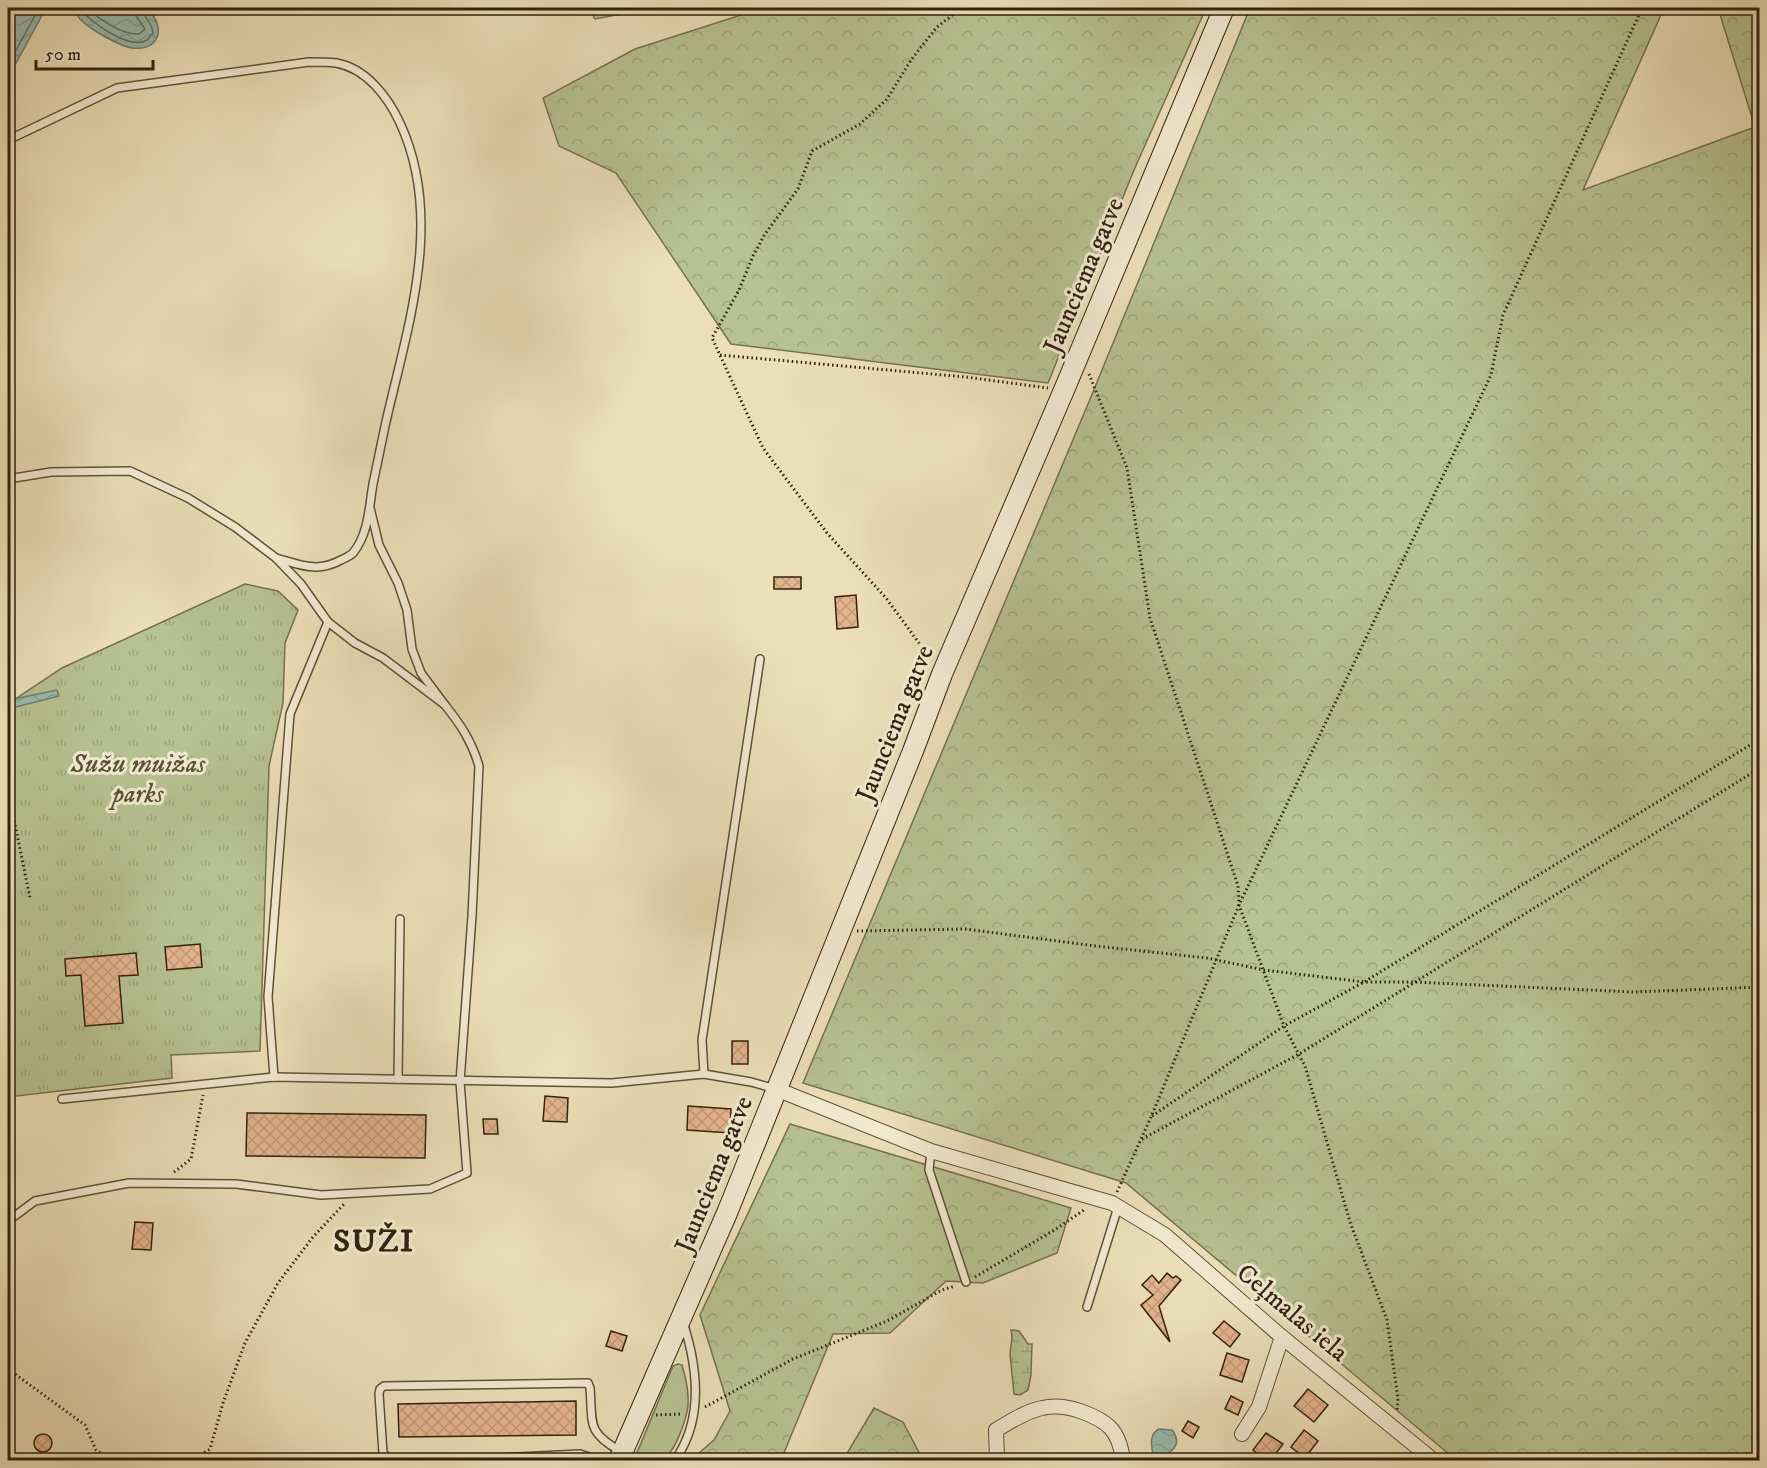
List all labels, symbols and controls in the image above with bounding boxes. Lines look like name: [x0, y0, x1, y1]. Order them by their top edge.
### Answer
scale bar: [36, 33, 153, 71]
text: 50 m: [45, 44, 81, 66]
street label: Jaunciema gatve: [1036, 193, 1132, 360]
street label: Jaunciema gatve: [848, 640, 942, 809]
park label: Sužu muižas parks: [70, 748, 206, 811]
street label: Jaunciema gatve: [667, 1091, 761, 1260]
district label: SUŽI: [333, 1221, 415, 1262]
street label: Ceļmalas iela: [1229, 1257, 1355, 1369]

